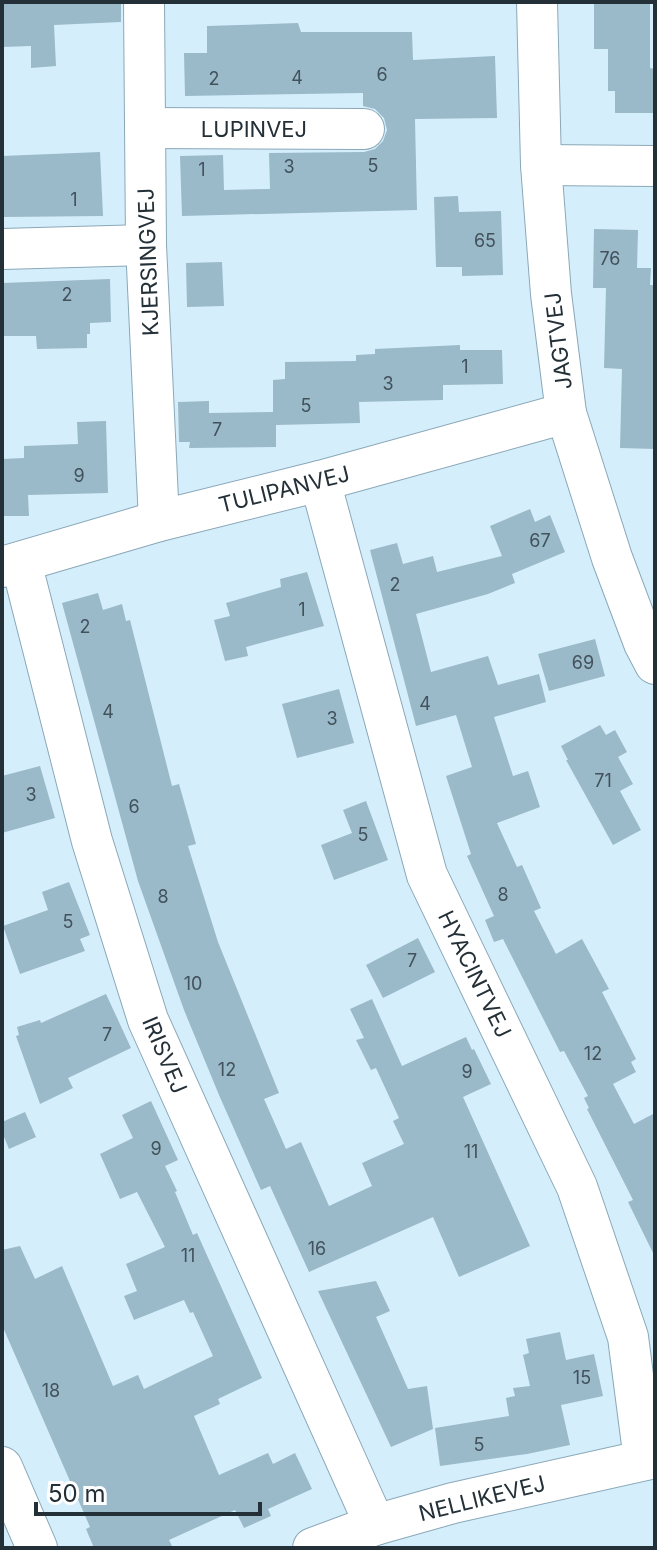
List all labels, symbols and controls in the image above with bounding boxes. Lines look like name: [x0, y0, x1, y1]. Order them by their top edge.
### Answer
house number: 6: [376, 64, 388, 85]
house number: 4: [291, 67, 303, 88]
house number: 2: [209, 68, 219, 89]
street label: LUPINVEJ: [201, 116, 307, 142]
house number: 5: [368, 155, 378, 176]
house number: 3: [283, 156, 295, 177]
house number: 1: [198, 159, 206, 180]
street label: KJERSINGVEJ: [132, 187, 164, 337]
house number: 1: [70, 189, 78, 210]
house number: 65: [474, 230, 496, 251]
house number: 76: [599, 248, 621, 269]
house number: 2: [62, 284, 72, 305]
street label: JAGTVEJ: [539, 291, 577, 391]
house number: 1: [461, 356, 469, 377]
house number: 3: [382, 373, 394, 394]
house number: 5: [301, 395, 311, 416]
house number: 7: [212, 419, 222, 440]
street label: TULIPANVEJ: [216, 460, 352, 518]
house number: 9: [73, 465, 85, 486]
house number: 67: [529, 530, 551, 551]
house number: 2: [390, 574, 400, 595]
house number: 1: [298, 599, 306, 620]
house number: 2: [80, 616, 90, 637]
house number: 69: [572, 652, 594, 673]
house number: 4: [419, 693, 431, 714]
house number: 4: [102, 701, 114, 722]
house number: 3: [326, 708, 338, 729]
house number: 71: [594, 770, 612, 791]
house number: 3: [25, 784, 37, 805]
house number: 6: [128, 796, 140, 817]
house number: 5: [358, 824, 368, 845]
house number: 8: [497, 884, 509, 905]
house number: 8: [157, 886, 169, 907]
street label: HYACINTVEJ: [433, 906, 517, 1042]
house number: 5: [63, 911, 73, 932]
house number: 7: [407, 950, 417, 971]
house number: 10: [184, 973, 202, 994]
street label: IRISVEJ: [137, 1013, 193, 1097]
house number: 7: [102, 1024, 112, 1045]
house number: 12: [584, 1043, 602, 1064]
house number: 12: [218, 1059, 236, 1080]
house number: 9: [461, 1061, 473, 1082]
house number: 9: [150, 1138, 162, 1159]
house number: 11: [464, 1141, 478, 1162]
house number: 16: [308, 1238, 326, 1259]
house number: 11: [181, 1245, 195, 1266]
house number: 15: [573, 1367, 591, 1388]
house number: 18: [42, 1380, 60, 1401]
house number: 5: [474, 1434, 484, 1455]
scale bar: [36, 1466, 260, 1516]
street label: NELLIKEVEJ: [416, 1470, 548, 1526]
text: 50 m: [48, 1479, 106, 1508]

